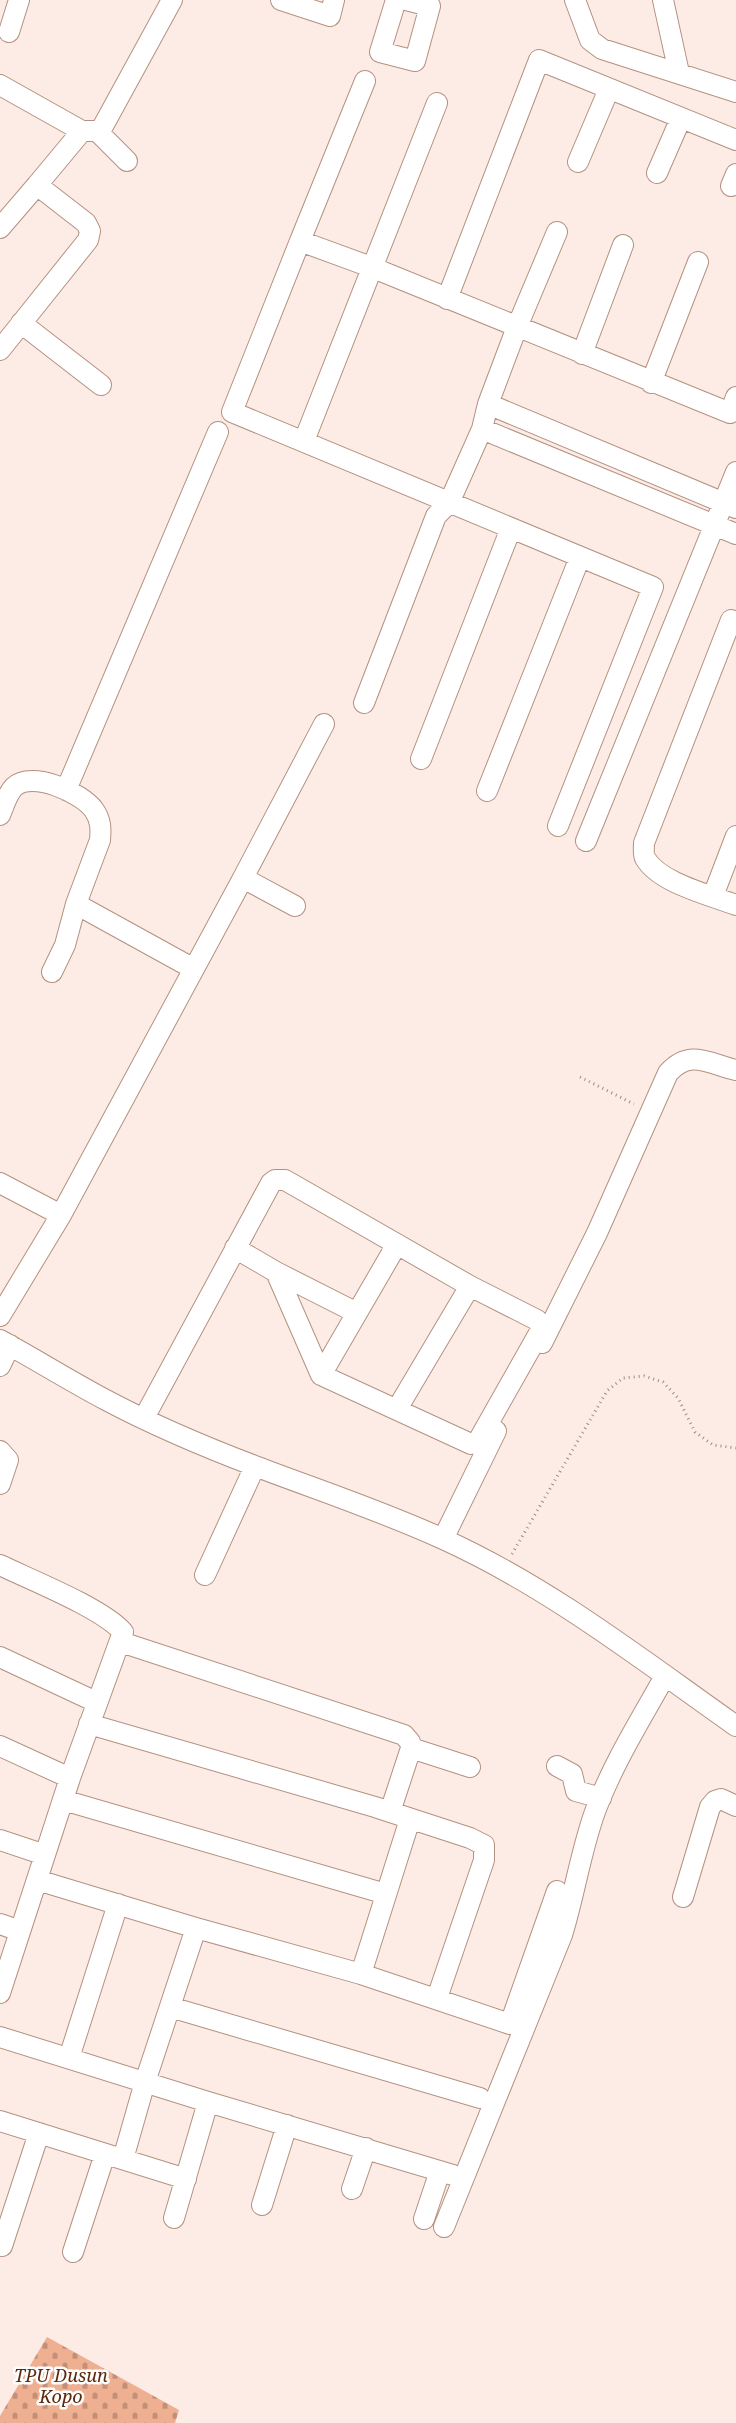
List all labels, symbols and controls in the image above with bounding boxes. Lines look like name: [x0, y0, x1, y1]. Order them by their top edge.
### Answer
park label: TPU Dusun Kopo: [14, 2363, 108, 2408]

